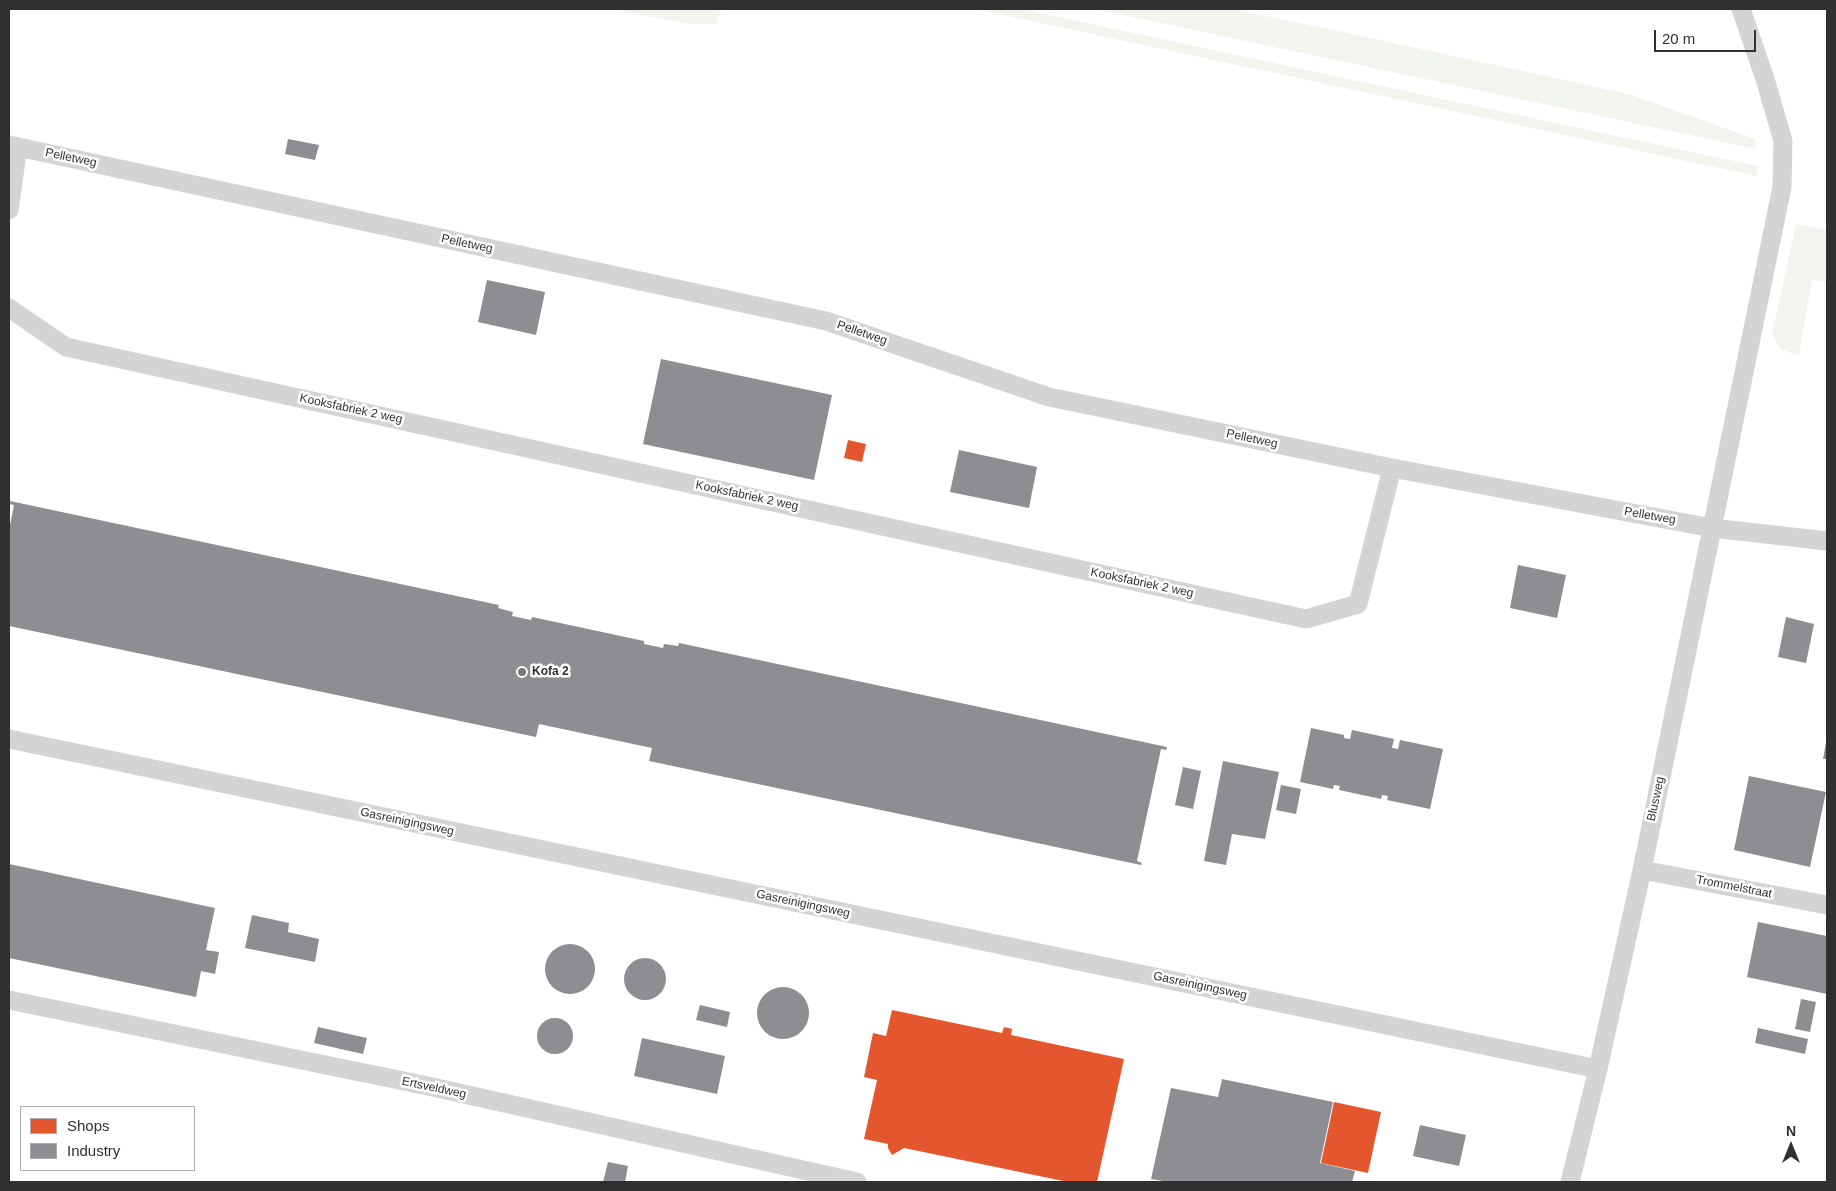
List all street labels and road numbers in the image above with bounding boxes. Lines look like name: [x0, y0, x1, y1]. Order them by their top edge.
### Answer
street label: Pelletweg: [44, 146, 98, 170]
street label: Pelletweg: [440, 232, 494, 256]
street label: Pelletweg: [835, 318, 889, 348]
street label: Kooksfabriek 2 weg: [298, 391, 404, 427]
street label: Pelletweg: [1225, 427, 1279, 451]
street label: Kooksfabriek 2 weg: [694, 478, 800, 514]
street label: Pelletweg: [1623, 504, 1677, 528]
street label: Kooksfabriek 2 weg: [1089, 565, 1195, 601]
street label: Blusweg: [1644, 775, 1668, 823]
street label: Gasreinigingsweg: [359, 805, 455, 839]
street label: Trommelstraat: [1695, 873, 1773, 901]
street label: Gasreinigingsweg: [755, 887, 851, 921]
street label: Gasreinigingsweg: [1152, 969, 1248, 1003]
street label: Ertsveldweg: [401, 1074, 467, 1102]

